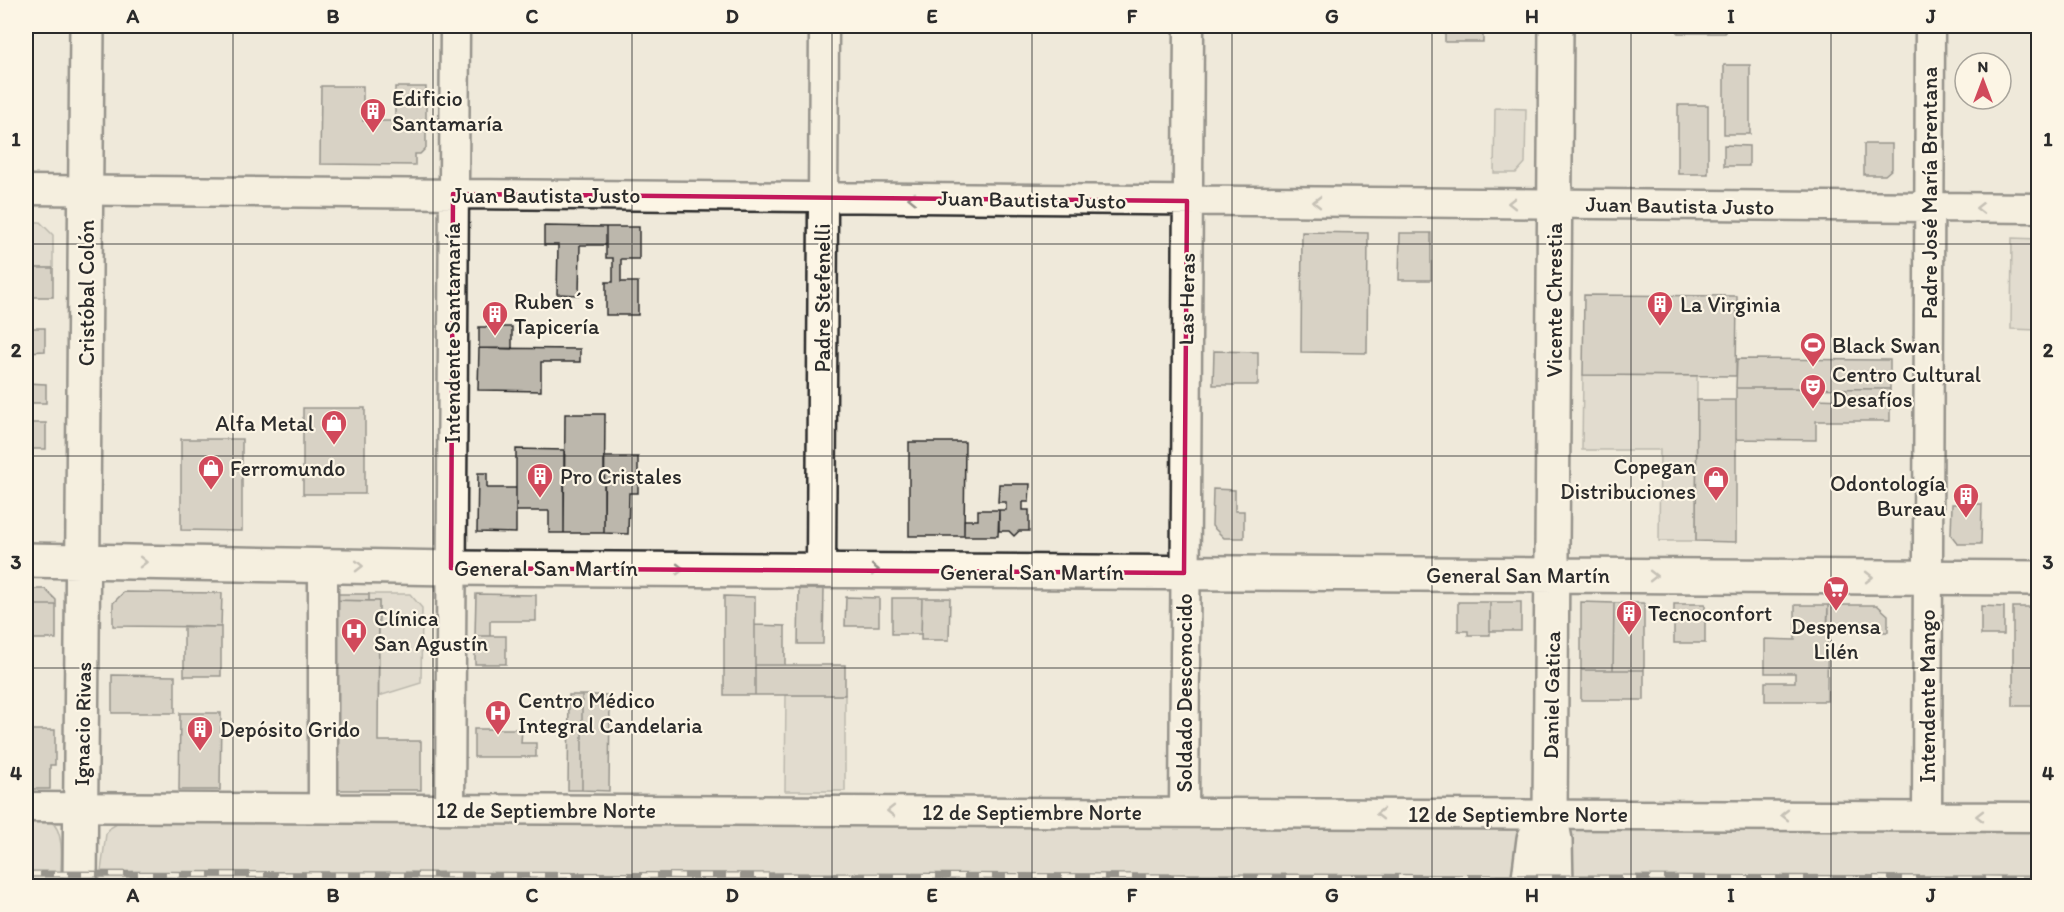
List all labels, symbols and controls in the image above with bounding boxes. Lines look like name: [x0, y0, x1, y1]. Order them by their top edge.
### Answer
text: A: [126, 4, 140, 28]
text: B: [327, 4, 340, 28]
text: C: [526, 4, 539, 28]
text: D: [725, 4, 739, 28]
text: E: [926, 4, 938, 28]
text: F: [1127, 4, 1138, 28]
text: G: [1325, 4, 1339, 28]
text: H: [1525, 4, 1539, 28]
text: I: [1727, 4, 1735, 28]
text: J: [1925, 4, 1936, 28]
north arrow: [1953, 51, 2013, 111]
text: N: [1978, 57, 1988, 76]
street label: Padre José María Brentana: [1916, 67, 1943, 319]
place label: Edificio Santamaría: [392, 85, 504, 137]
building icon: Edificio Santamaría: [358, 96, 388, 134]
text: 1: [11, 127, 21, 151]
text: 1: [2043, 127, 2053, 151]
street label: Juan Bautista Justo: [452, 182, 640, 209]
street label: Juan Bautista Justo: [937, 184, 1127, 215]
street label: Juan Bautista Justo: [1585, 190, 1775, 221]
one-way arrow: [908, 192, 917, 204]
one-way arrow: [1313, 196, 1322, 208]
one-way arrow: [1508, 197, 1517, 210]
one-way arrow: [1976, 202, 1985, 214]
street label: Cristóbal Colón: [73, 219, 100, 366]
street label: Intendente Santamaría: [439, 222, 466, 444]
street label: Vicente Chrestia: [1541, 222, 1568, 377]
street label: Padre Stefenelli: [809, 224, 836, 372]
street label: Las Heras: [1172, 252, 1201, 346]
place label: Ruben´s Tapicería: [514, 288, 600, 340]
building icon: La Virginia: [1645, 289, 1675, 327]
place label: La Virginia: [1680, 291, 1781, 318]
building icon: Ruben´s Tapicería: [480, 299, 510, 337]
sports icon: Black Swan: [1798, 330, 1828, 368]
place label: Black Swan: [1832, 332, 1940, 359]
text: 2: [11, 338, 22, 362]
text: 2: [2043, 338, 2054, 362]
place label: Centro Cultural Desafíos: [1832, 361, 1981, 413]
theatre icon: Centro Cultural Desafíos: [1798, 372, 1828, 410]
shop icon: Alfa Metal: [319, 408, 349, 446]
place label: Alfa Metal: [215, 410, 314, 437]
shop icon: Ferromundo: [196, 453, 226, 491]
place label: Copegan Distribuciones: [1560, 453, 1697, 505]
place label: Ferromundo: [230, 455, 346, 482]
building icon: Pro Cristales: [525, 461, 555, 499]
place label: Pro Cristales: [560, 463, 682, 490]
shop icon: Copegan Distribuciones: [1701, 464, 1731, 502]
place label: Odontología Bureau: [1830, 470, 1947, 522]
building icon: Odontología Bureau: [1951, 481, 1981, 519]
text: 3: [11, 550, 22, 574]
text: 3: [2043, 550, 2054, 574]
street label: General San Martín: [454, 555, 638, 582]
one-way arrow: [139, 556, 148, 568]
street label: General San Martín: [940, 559, 1124, 586]
one-way arrow: [355, 560, 364, 572]
street label: General San Martín: [1426, 562, 1610, 589]
one-way arrow: [676, 563, 685, 575]
one-way arrow: [871, 564, 880, 576]
one-way arrow: [1648, 570, 1657, 582]
one-way arrow: [1864, 571, 1873, 583]
supermarket icon: Despensa Lilén: [1821, 574, 1851, 612]
street label: Soldado Desconocido: [1171, 593, 1198, 793]
building icon: Tecnoconfort: [1614, 598, 1644, 636]
place label: Tecnoconfort: [1648, 600, 1772, 627]
place label: Clínica San Agustín: [374, 605, 488, 657]
street label: Intendente Mango: [1914, 609, 1941, 783]
place label: Despensa Lilén: [1791, 613, 1881, 665]
hospital icon: Clínica San Agustín: [339, 616, 369, 654]
street label: Daniel Gatica: [1537, 630, 1566, 759]
street label: Ignacio Rivas: [68, 662, 97, 786]
place label: Centro Médico Integral Candelaria: [518, 687, 703, 739]
hospital icon: Centro Médico Integral Candelaria: [483, 698, 513, 736]
building icon: Depósito Grido: [185, 714, 215, 752]
place label: Depósito Grido: [220, 716, 360, 743]
text: 4: [10, 761, 22, 785]
text: 4: [2042, 761, 2054, 785]
street label: 12 de Septiembre Norte: [436, 797, 656, 824]
street label: 12 de Septiembre Norte: [922, 799, 1142, 826]
street label: 12 de Septiembre Norte: [1408, 801, 1628, 828]
one-way arrow: [887, 805, 896, 817]
one-way arrow: [1376, 807, 1385, 820]
one-way arrow: [1781, 809, 1790, 821]
one-way arrow: [1976, 810, 1985, 822]
text: A: [126, 883, 140, 907]
text: B: [327, 883, 340, 907]
text: C: [526, 883, 539, 907]
text: D: [725, 883, 739, 907]
text: E: [926, 883, 938, 907]
text: F: [1127, 883, 1138, 907]
text: G: [1325, 883, 1339, 907]
text: H: [1525, 883, 1539, 907]
text: I: [1727, 883, 1735, 907]
text: J: [1925, 883, 1936, 907]

